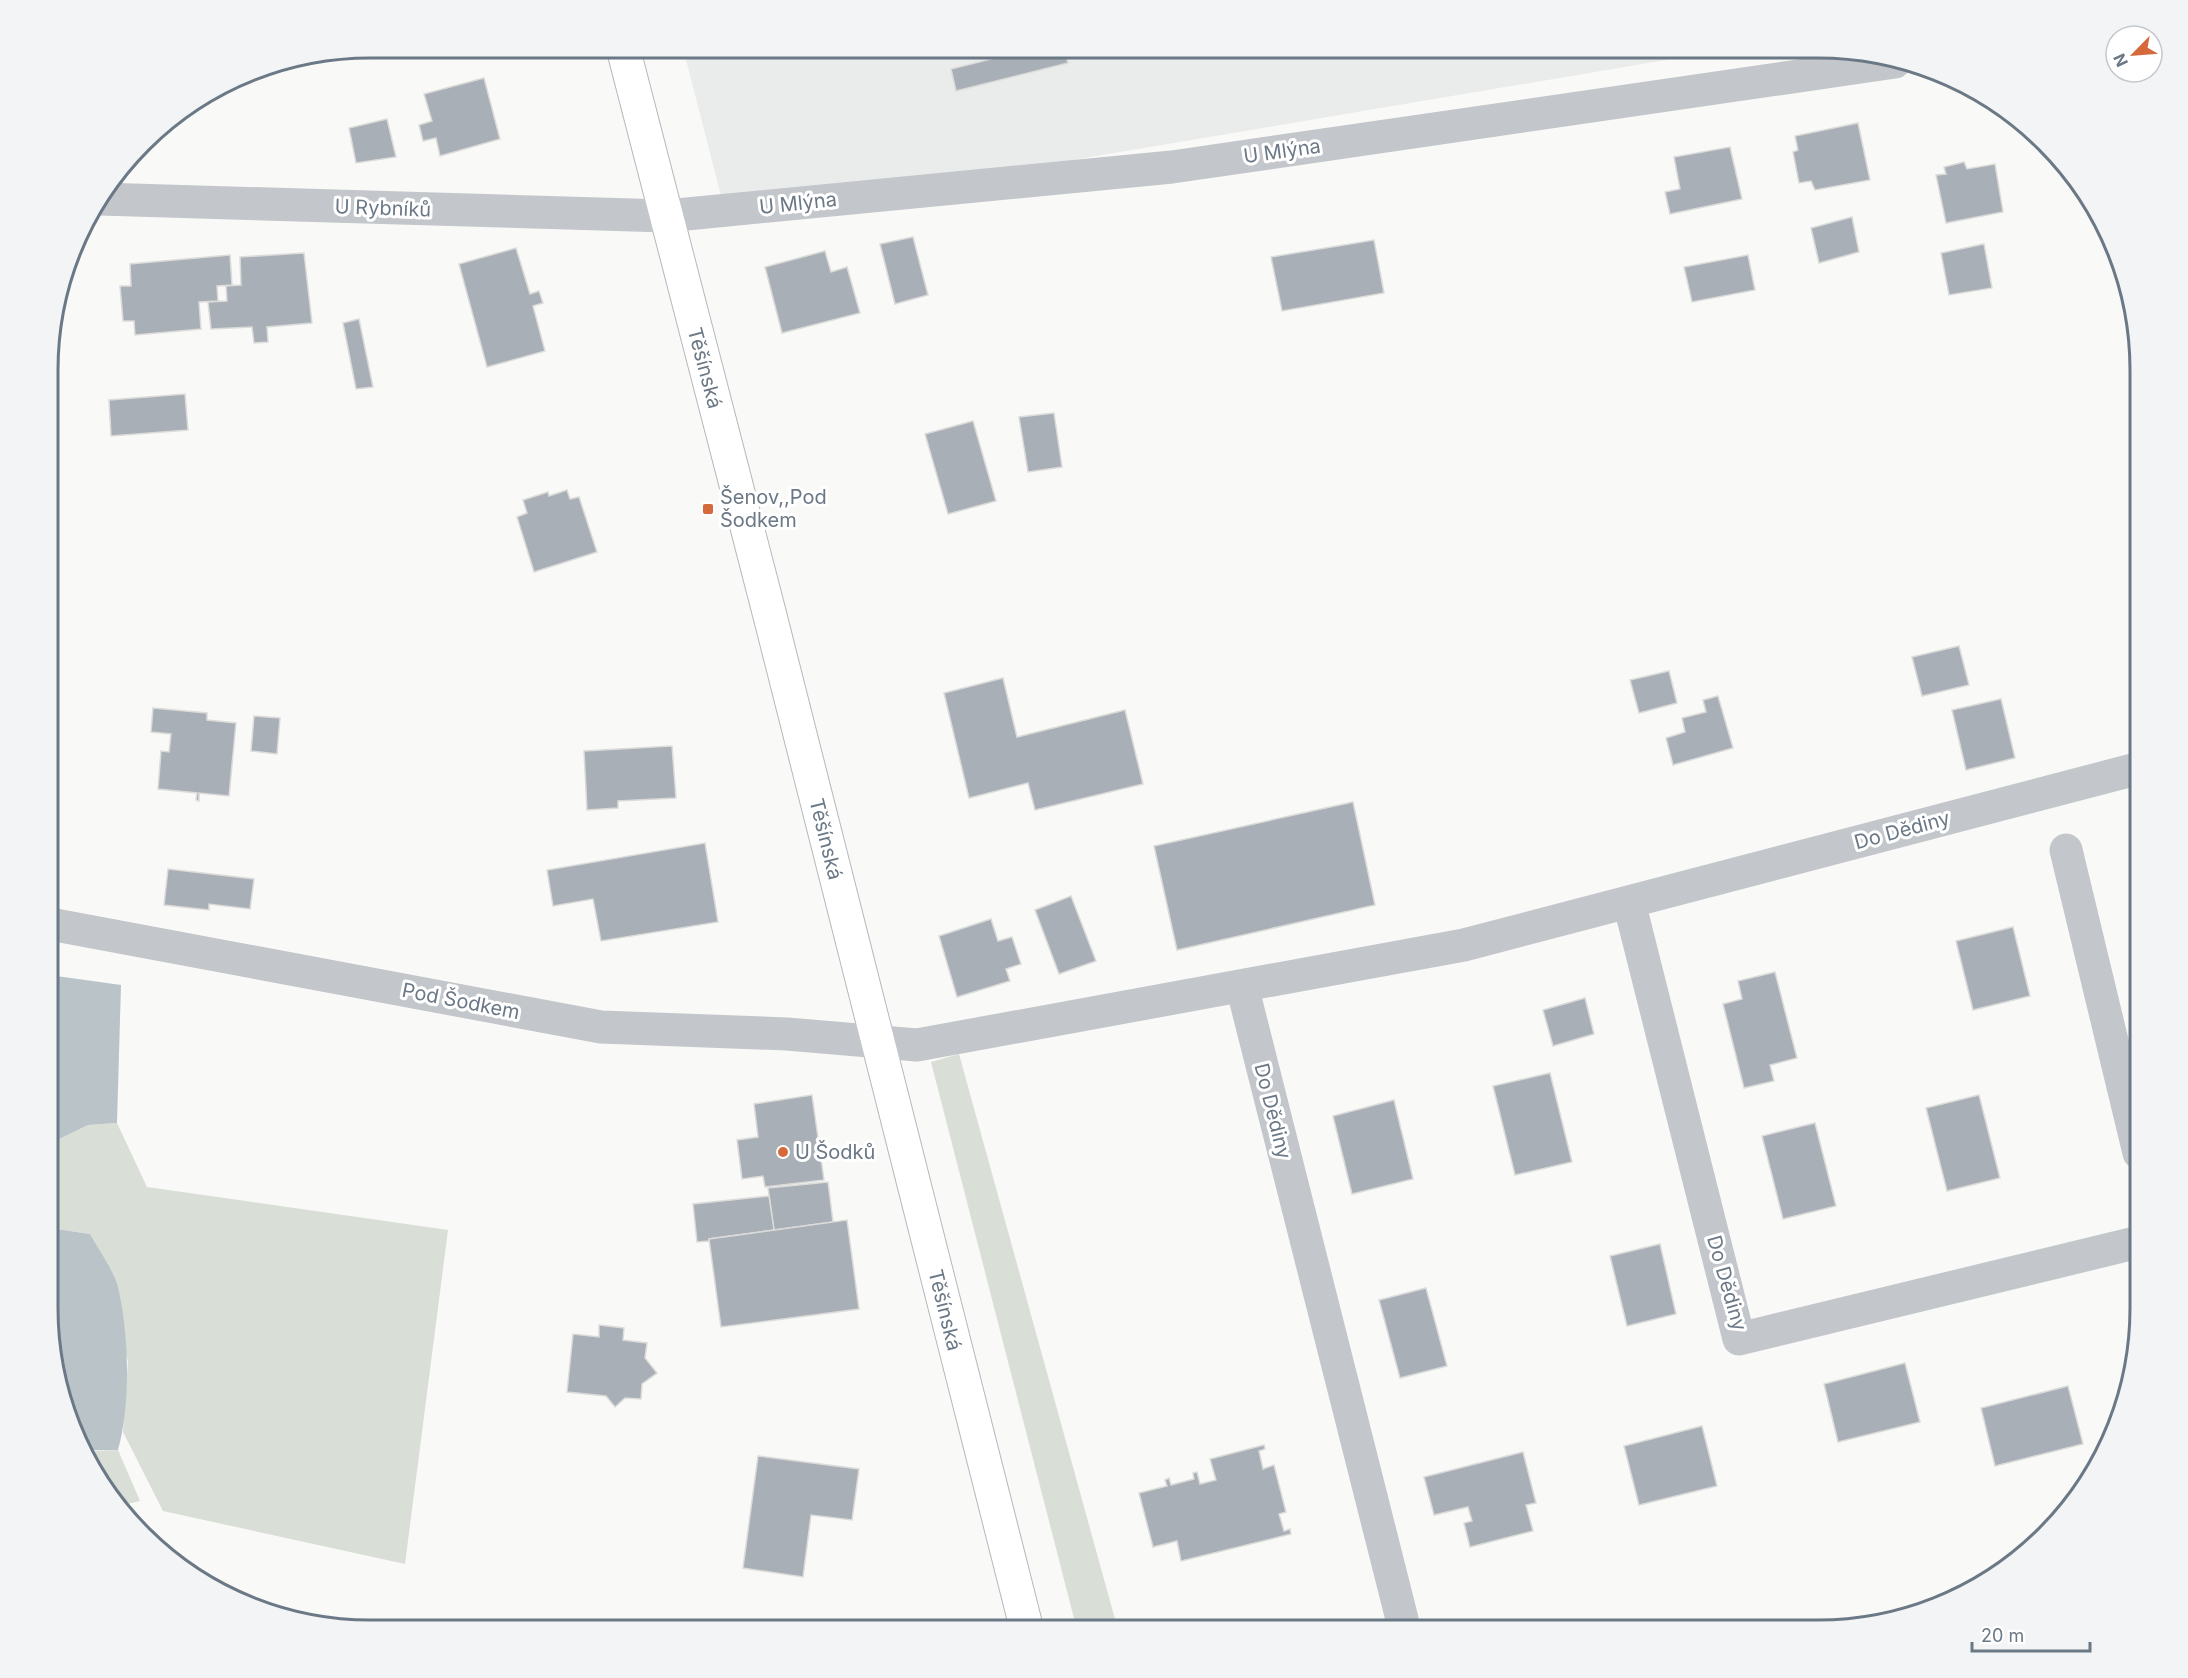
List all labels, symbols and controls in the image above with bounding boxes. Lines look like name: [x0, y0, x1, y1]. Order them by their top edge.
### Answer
north arrow: [2104, 24, 2164, 84]
text: N: [2109, 51, 2132, 70]
street label: U Mlýna: [1242, 134, 1322, 168]
street label: U Mlýna: [758, 187, 838, 219]
street label: U Rybníků: [334, 194, 432, 222]
street label: Těšínská: [683, 325, 727, 411]
place label: Šenov,,Pod Šodkem: [720, 485, 827, 532]
marker: Šenov,,Pod Šodkem: [701, 502, 715, 516]
street label: Těšínská: [804, 796, 848, 882]
street label: Do Dědiny: [1852, 806, 1952, 854]
street label: Pod Šodkem: [400, 978, 522, 1024]
street label: Do Dědiny: [1250, 1061, 1296, 1161]
place label: U Šodků: [795, 1140, 875, 1164]
marker: U Šodků: [776, 1145, 790, 1159]
street label: Do Dědiny: [1702, 1233, 1752, 1333]
street label: Těšínská: [923, 1267, 967, 1353]
scale bar: [1972, 1615, 2090, 1653]
text: 20 m: [1981, 1625, 2024, 1646]

